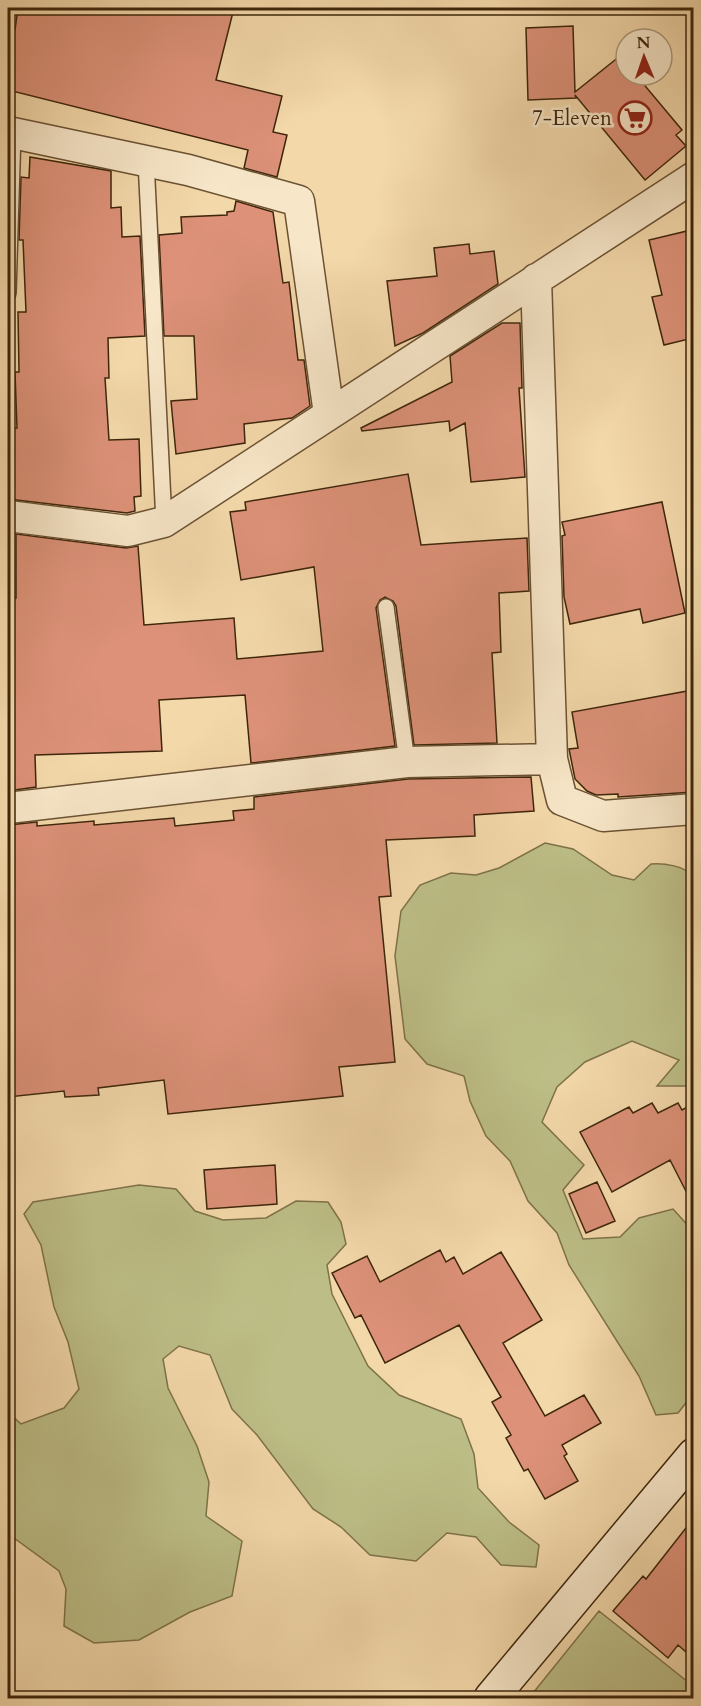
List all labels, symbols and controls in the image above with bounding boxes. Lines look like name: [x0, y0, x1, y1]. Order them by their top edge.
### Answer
north arrow: [614, 27, 674, 87]
text: N: [636, 32, 651, 54]
supermarket icon: 7-Eleven: [617, 100, 653, 136]
place label: 7-Eleven: [532, 104, 612, 133]

